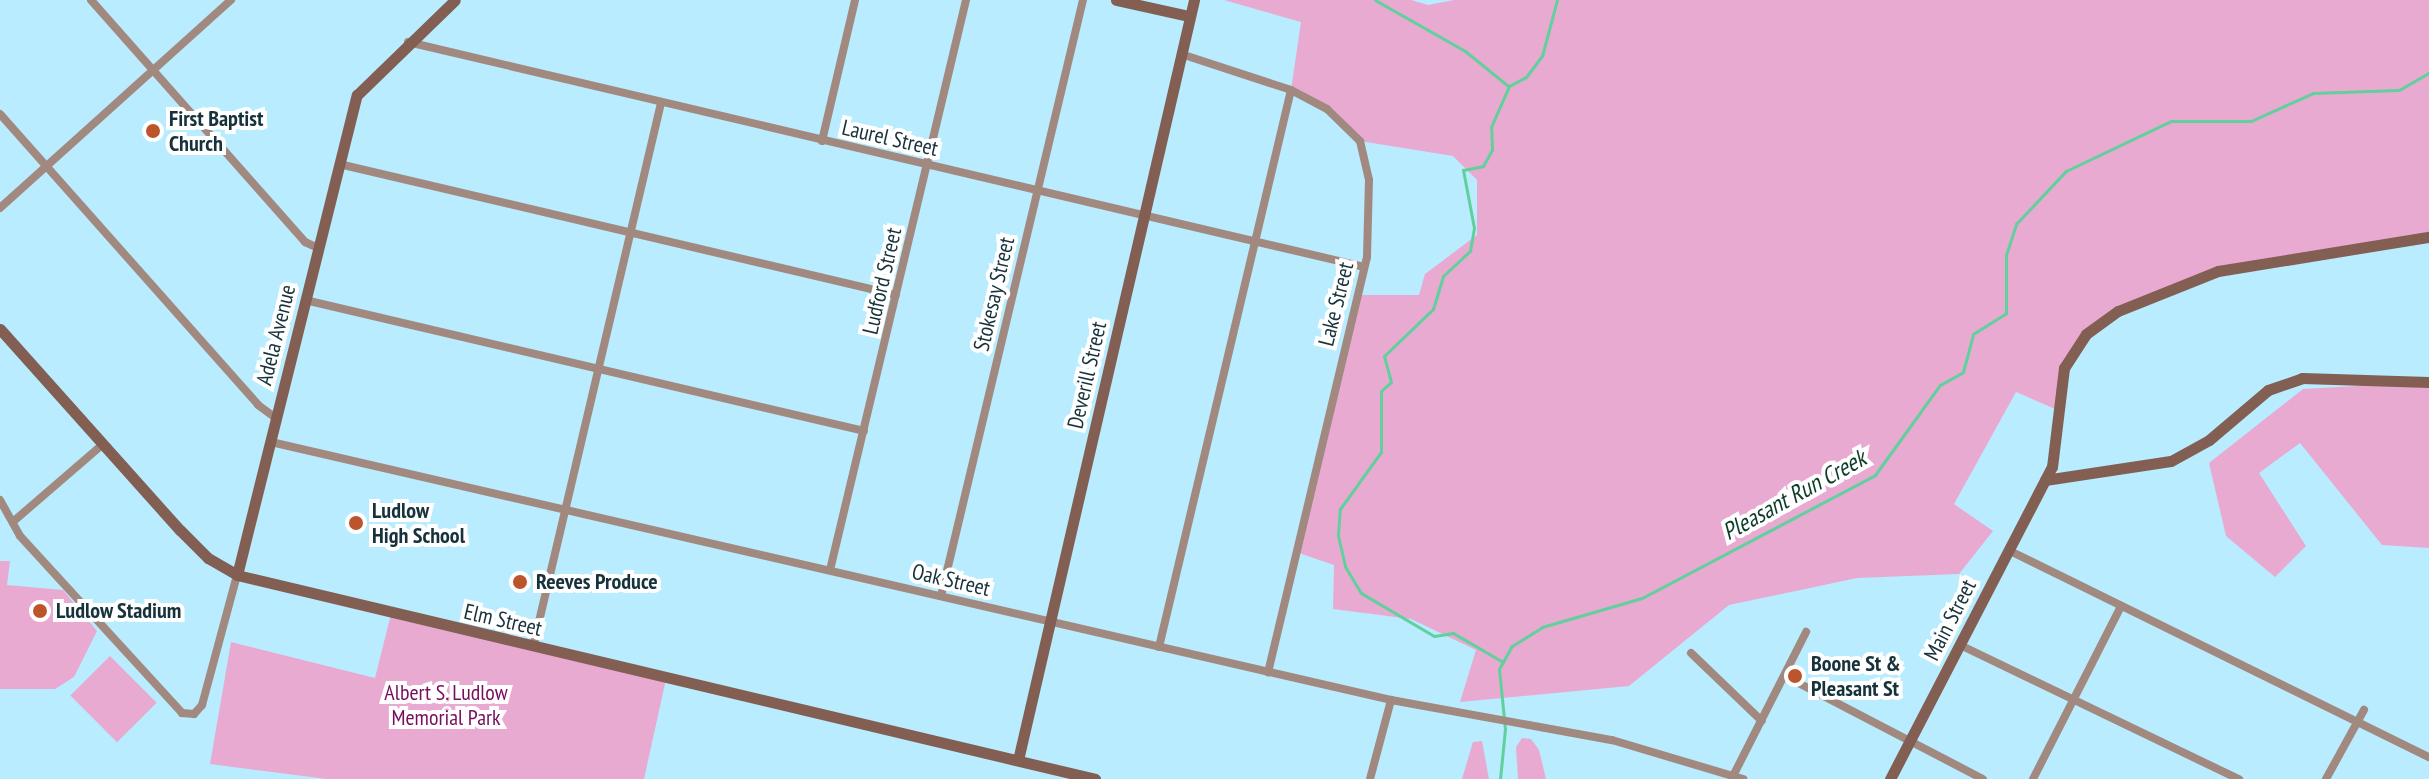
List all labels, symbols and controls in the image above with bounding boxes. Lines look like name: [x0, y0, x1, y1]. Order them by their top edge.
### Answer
place label: First Baptist Church: [169, 105, 263, 156]
street label: Laurel Street: [839, 114, 941, 162]
marker: First Baptist Church: [144, 122, 162, 140]
street label: Ludford Street: [857, 225, 907, 337]
street label: Stokesay Street: [968, 234, 1020, 354]
street label: Lake Street: [1313, 259, 1359, 349]
street label: Adela Avenue: [251, 282, 301, 388]
street label: Deverill Street: [1062, 319, 1112, 431]
water label: Pleasant Run Creek: [1717, 444, 1871, 546]
place label: Ludlow High School: [372, 497, 465, 548]
marker: Ludlow High School: [347, 514, 365, 532]
street label: Oak Street: [909, 558, 993, 602]
place label: Reeves Produce: [536, 569, 658, 595]
marker: Reeves Produce: [511, 573, 529, 591]
street label: Main Street: [1918, 575, 1982, 665]
place label: Ludlow Stadium: [56, 598, 182, 624]
street label: Elm Street: [461, 598, 545, 642]
marker: Ludlow Stadium: [31, 602, 49, 620]
place label: Boone St & Pleasant St: [1811, 650, 1900, 702]
marker: Boone St & Pleasant St: [1786, 667, 1804, 685]
park label: Albert S. Ludlow Memorial Park: [384, 679, 508, 730]

